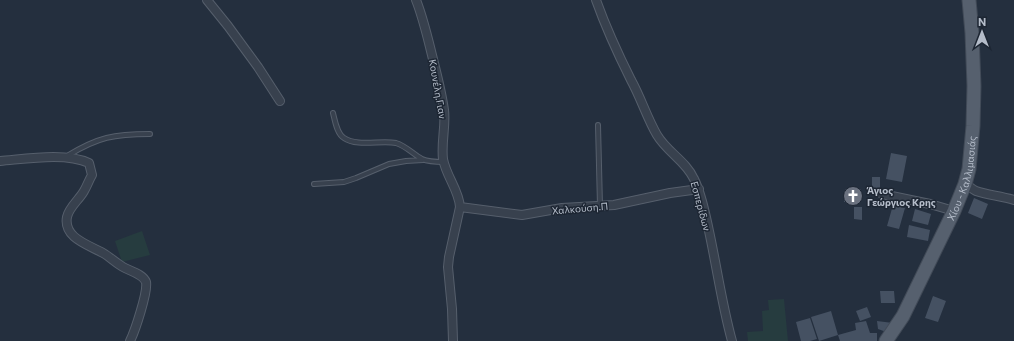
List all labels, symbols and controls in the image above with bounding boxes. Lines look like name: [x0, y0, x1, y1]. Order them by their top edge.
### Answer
north arrow: [962, 12, 1002, 52]
text: N: [978, 15, 986, 28]
street label: Κουνέλη.Γιαν: [427, 58, 449, 120]
street label: Χίου - Καλλιμασιάς: [944, 135, 978, 222]
street label: Εσπερίδων: [689, 180, 713, 232]
place label: Άγιος Γεώργιος Κρης: [866, 184, 936, 208]
church icon: Άγιος Γεώργιος Κρης: [842, 185, 864, 207]
street label: Χαλκούση.Π: [551, 200, 609, 216]

